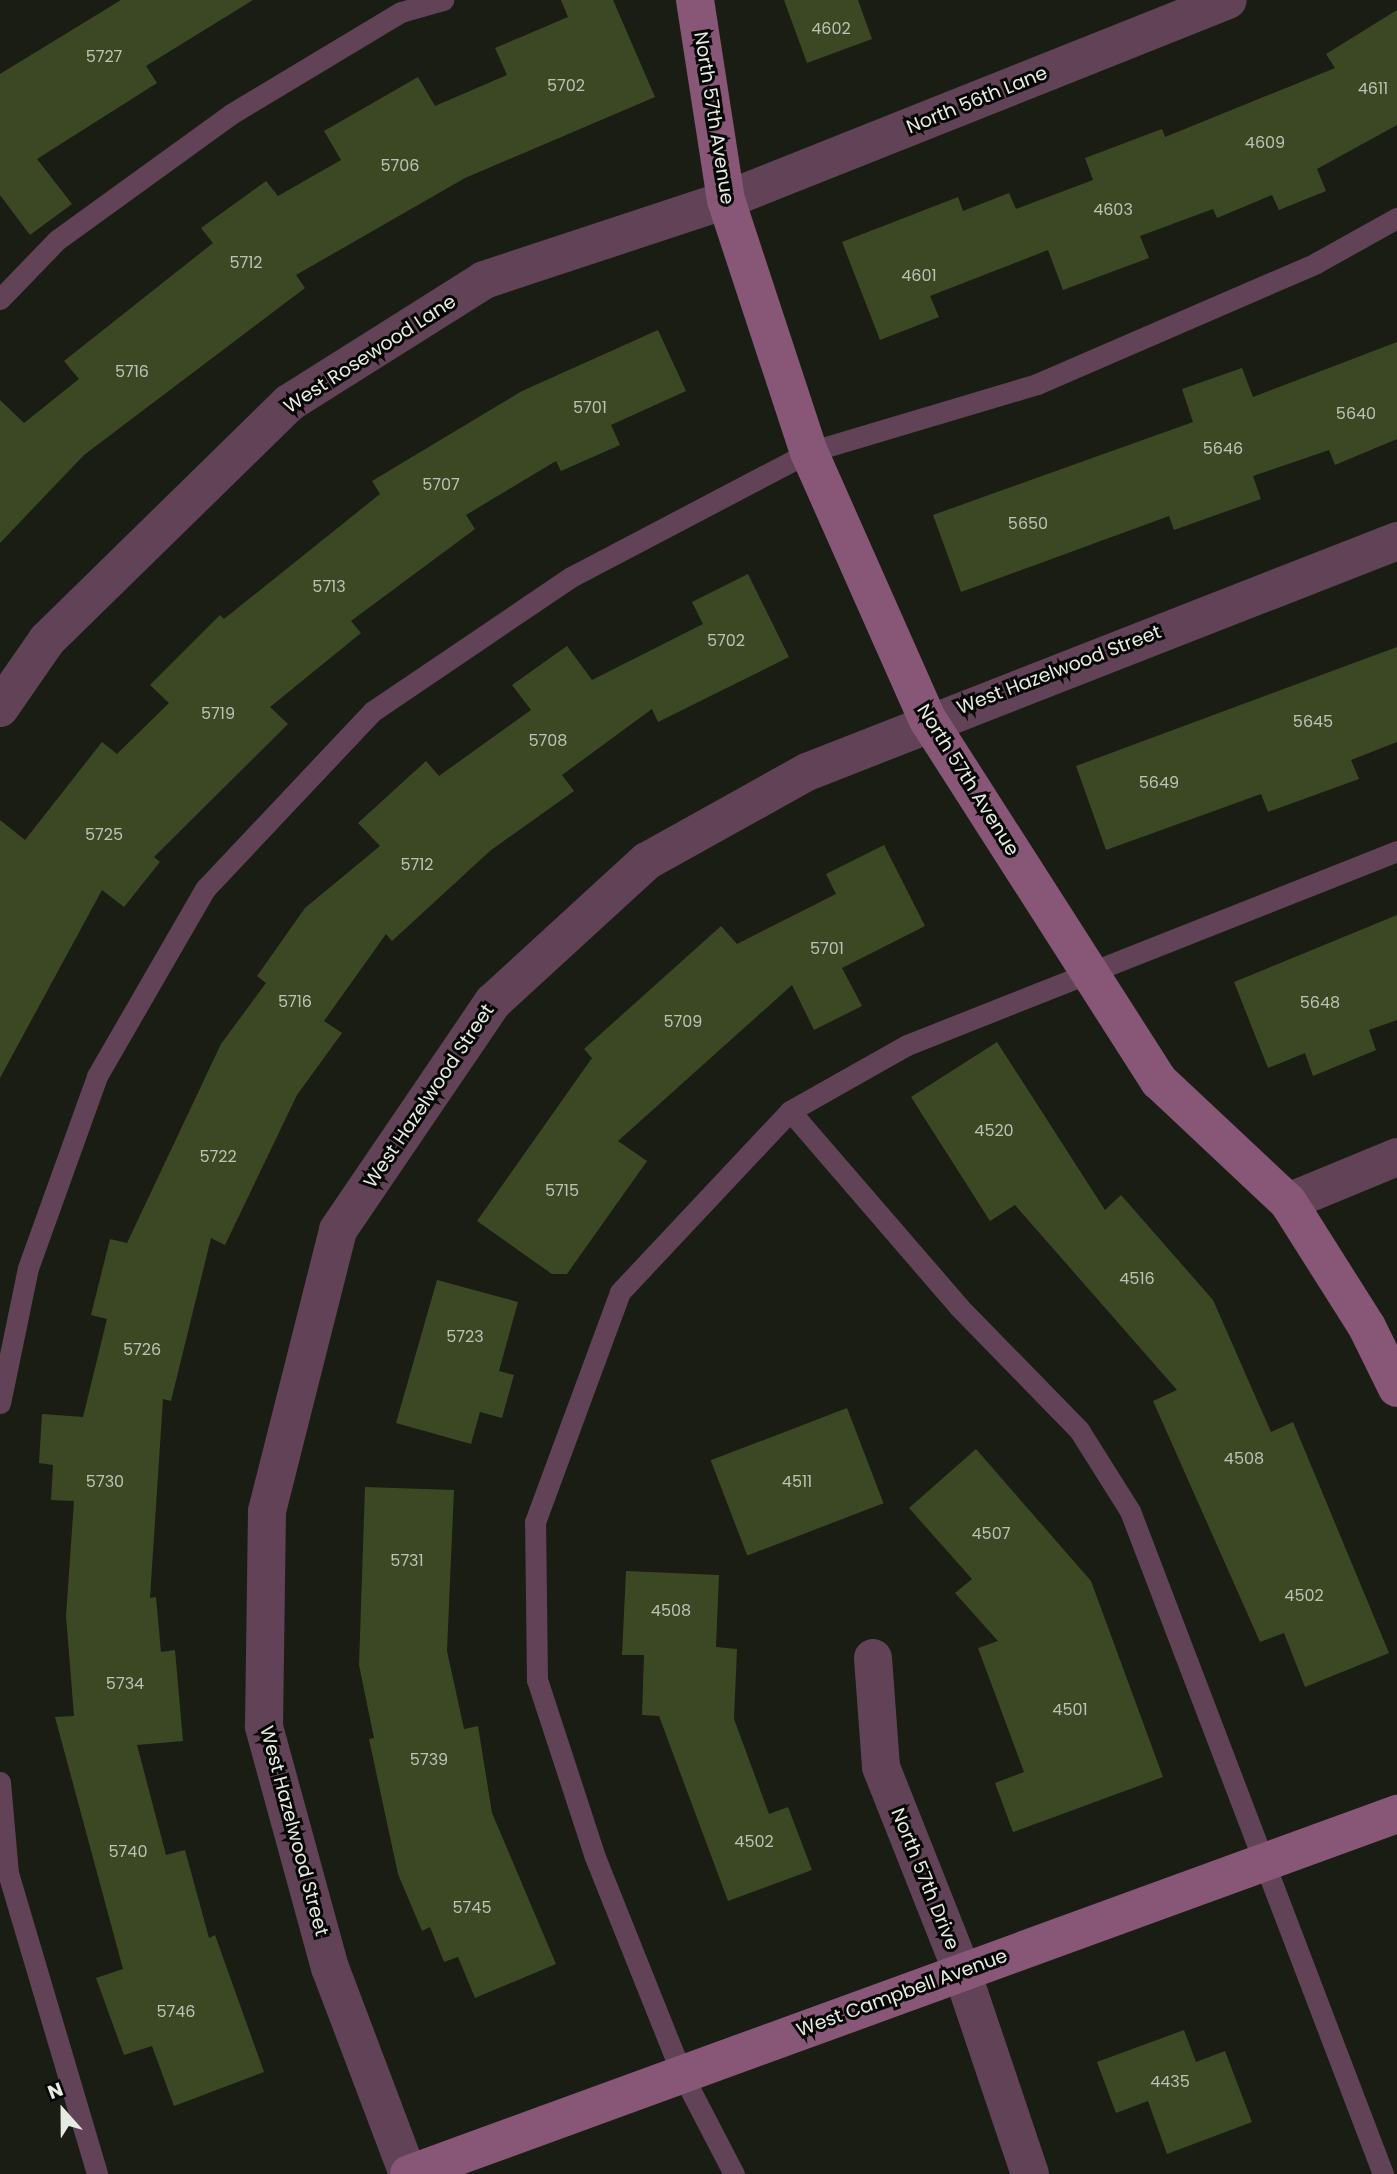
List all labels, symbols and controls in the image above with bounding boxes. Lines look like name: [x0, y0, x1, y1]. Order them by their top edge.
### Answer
house number: 4602: [811, 19, 851, 39]
street label: North 57th Avenue: [689, 30, 739, 206]
house number: 5727: [86, 47, 122, 67]
street label: North 56th Lane: [903, 61, 1051, 139]
house number: 5702: [547, 76, 585, 96]
house number: 4611: [1358, 79, 1388, 99]
house number: 4609: [1245, 133, 1285, 153]
house number: 5706: [381, 156, 419, 176]
house number: 4603: [1093, 200, 1133, 220]
house number: 5712: [229, 253, 263, 273]
house number: 4601: [901, 266, 937, 286]
street label: West Rosewood Lane: [280, 290, 460, 418]
house number: 5716: [115, 362, 149, 382]
house number: 5701: [573, 398, 607, 418]
house number: 5640: [1336, 404, 1376, 424]
house number: 5646: [1203, 439, 1243, 459]
house number: 5707: [422, 475, 460, 495]
house number: 5650: [1008, 514, 1048, 534]
house number: 5713: [312, 577, 346, 597]
street label: West Hazelwood Street: [954, 621, 1164, 719]
house number: 5702: [707, 631, 745, 651]
street label: North 57th Avenue: [912, 700, 1024, 860]
house number: 5719: [201, 704, 235, 724]
house number: 5645: [1293, 712, 1333, 732]
house number: 5708: [529, 731, 567, 751]
house number: 5649: [1139, 773, 1179, 793]
house number: 5725: [85, 825, 123, 845]
house number: 5712: [400, 855, 434, 875]
house number: 5701: [810, 939, 844, 959]
house number: 5716: [278, 992, 312, 1012]
house number: 5648: [1300, 993, 1340, 1013]
street label: West Hazelwood Street: [359, 1000, 499, 1192]
house number: 5709: [664, 1012, 702, 1032]
house number: 4520: [974, 1121, 1014, 1141]
house number: 5722: [199, 1147, 237, 1167]
house number: 5715: [545, 1181, 579, 1201]
house number: 4516: [1119, 1269, 1155, 1289]
house number: 5723: [446, 1327, 484, 1347]
house number: 5726: [123, 1340, 161, 1360]
house number: 4508: [1224, 1449, 1264, 1469]
house number: 5730: [86, 1472, 124, 1492]
house number: 4511: [782, 1472, 812, 1492]
house number: 4507: [972, 1524, 1010, 1544]
house number: 5731: [390, 1551, 424, 1571]
house number: 4502: [1284, 1586, 1324, 1606]
house number: 4508: [651, 1601, 691, 1621]
house number: 5734: [106, 1674, 144, 1694]
house number: 4501: [1052, 1700, 1088, 1720]
street label: West Hazelwood Street: [255, 1723, 333, 1939]
house number: 5739: [410, 1750, 448, 1770]
street label: North 57th Drive: [886, 1805, 964, 1953]
house number: 4502: [734, 1832, 774, 1852]
house number: 5740: [109, 1842, 147, 1862]
house number: 5745: [453, 1898, 491, 1918]
street label: West Campbell Avenue: [794, 1944, 1010, 2042]
house number: 5746: [156, 2002, 196, 2022]
house number: 4435: [1150, 2072, 1190, 2092]
north arrow: [28, 2076, 98, 2146]
text: N: [44, 2076, 67, 2106]

